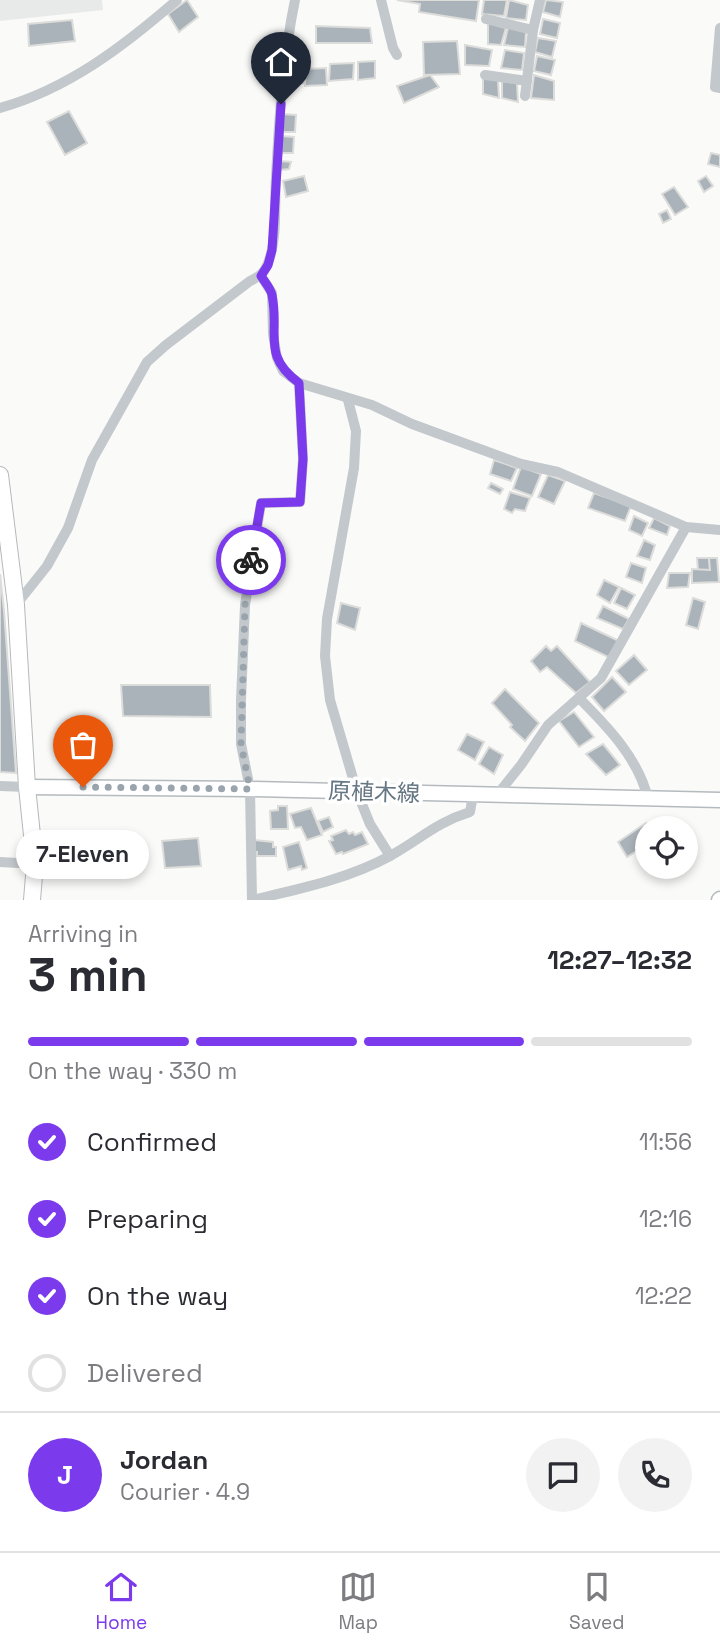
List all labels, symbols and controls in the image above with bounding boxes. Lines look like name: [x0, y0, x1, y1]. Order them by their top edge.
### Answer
pin: [251, 32, 311, 104]
icon: home: [262, 43, 300, 81]
courier: [216, 525, 286, 595]
icon: bike: [232, 541, 270, 579]
pin: [53, 715, 113, 787]
icon: bag: [64, 726, 102, 764]
street label: 原植木線: [328, 775, 420, 809]
map controls: [635, 816, 698, 879]
button: locate: [635, 816, 698, 879]
callout: 7-Eleven: [17, 829, 150, 878]
text: 7-Eleven: [36, 839, 129, 869]
text: Arriving in: [28, 919, 138, 949]
text: 12:27–12:32: [547, 943, 692, 977]
text: 3 min: [28, 946, 148, 1004]
text: On the way · 330 m: [28, 1056, 237, 1086]
icon: check: [28, 1123, 66, 1161]
text: Confirmed: [87, 1125, 217, 1159]
text: 11:56: [639, 1127, 692, 1157]
icon: check: [28, 1200, 66, 1238]
text: Preparing: [87, 1202, 208, 1236]
text: 12:16: [639, 1204, 692, 1234]
icon: check: [28, 1277, 66, 1315]
text: On the way: [87, 1279, 228, 1313]
text: 12:22: [635, 1281, 692, 1311]
text: Delivered: [87, 1356, 203, 1390]
button: chat: [526, 1438, 600, 1512]
button: phone: [618, 1438, 692, 1512]
text: Jordan: [120, 1443, 208, 1477]
text: J: [57, 1458, 73, 1492]
text: Courier · 4.9: [120, 1477, 250, 1507]
tab: Home: [96, 1568, 147, 1635]
tab: Map: [338, 1568, 378, 1635]
tab: Saved: [569, 1568, 624, 1635]

